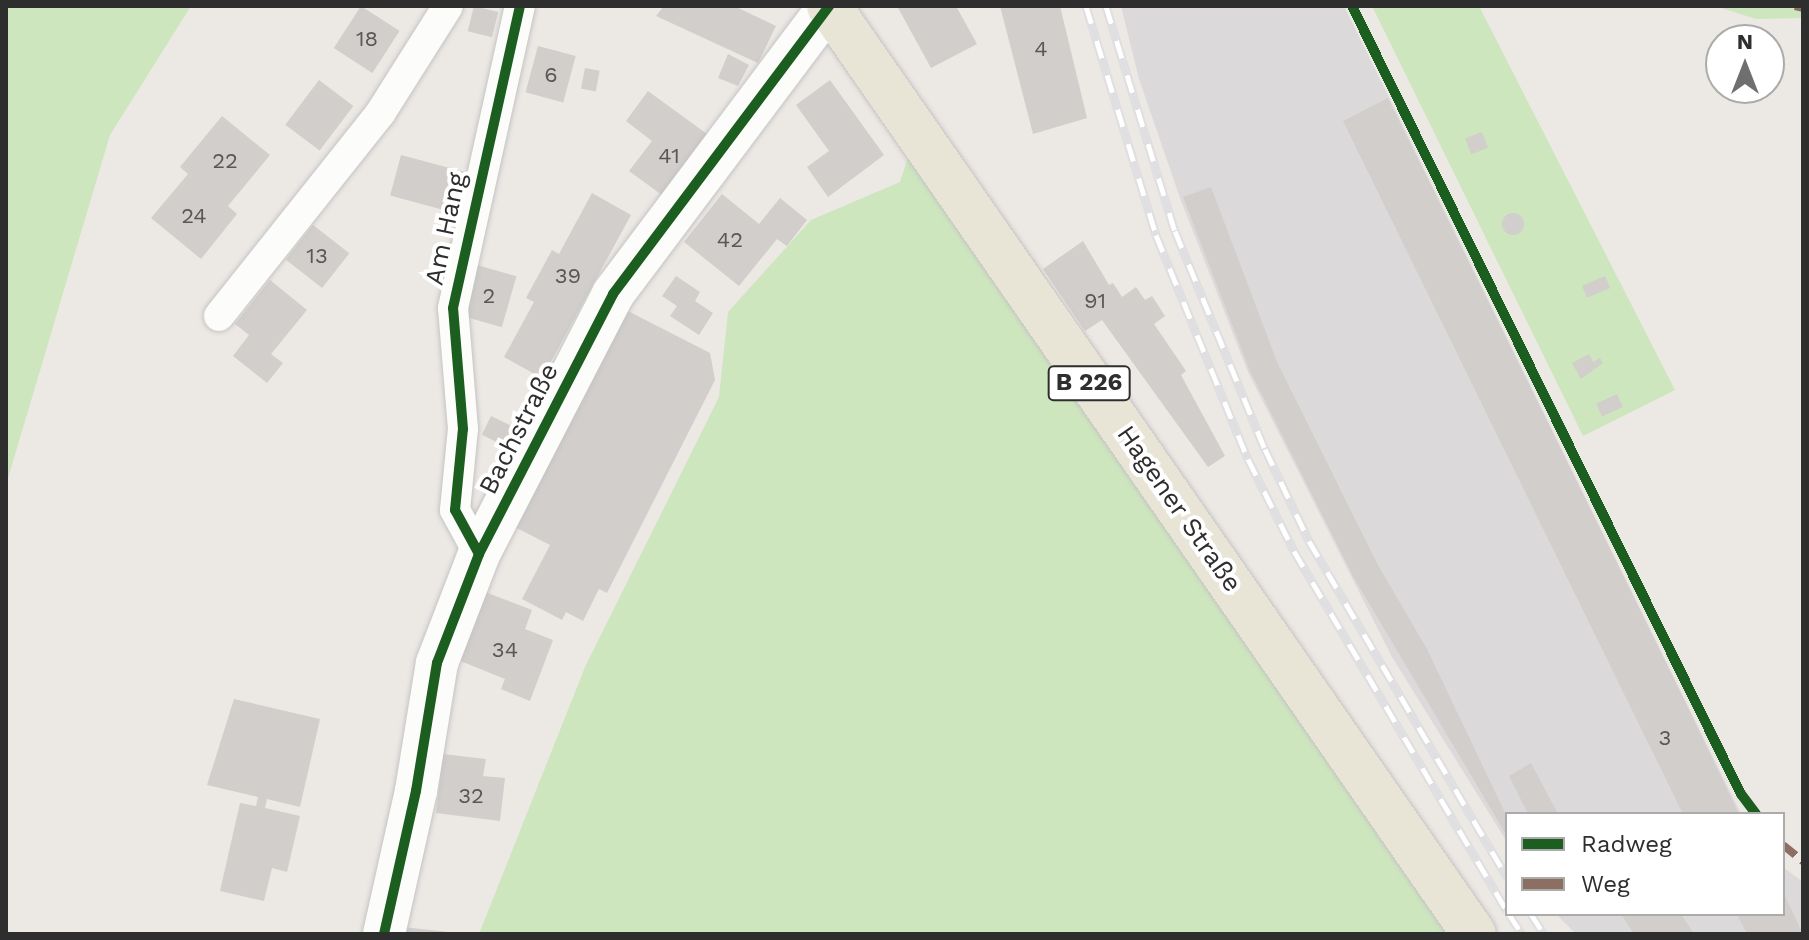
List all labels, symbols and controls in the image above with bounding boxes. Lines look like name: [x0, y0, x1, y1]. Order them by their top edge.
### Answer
north arrow: [1705, 24, 1785, 104]
house number: 18: [356, 26, 378, 52]
text: N: [1737, 29, 1753, 54]
house number: 4: [1034, 36, 1048, 62]
house number: 6: [544, 62, 558, 88]
house number: 41: [658, 143, 680, 169]
house number: 22: [212, 148, 238, 174]
street label: Am Hang: [419, 170, 473, 288]
house number: 24: [181, 203, 207, 229]
house number: 42: [717, 227, 743, 253]
house number: 13: [306, 243, 328, 269]
house number: 39: [555, 263, 581, 289]
house number: 2: [483, 283, 495, 309]
house number: 91: [1084, 288, 1106, 314]
street label: Bachstraße: [473, 358, 565, 500]
road number: B 226: [1047, 363, 1131, 403]
street label: Hagener Straße: [1110, 420, 1248, 598]
house number: 34: [492, 637, 518, 663]
house number: 3: [1659, 725, 1671, 751]
house number: 32: [458, 783, 484, 809]
legend: [1505, 812, 1785, 916]
text: Radweg: [1581, 830, 1672, 858]
text: Weg: [1581, 870, 1630, 898]

